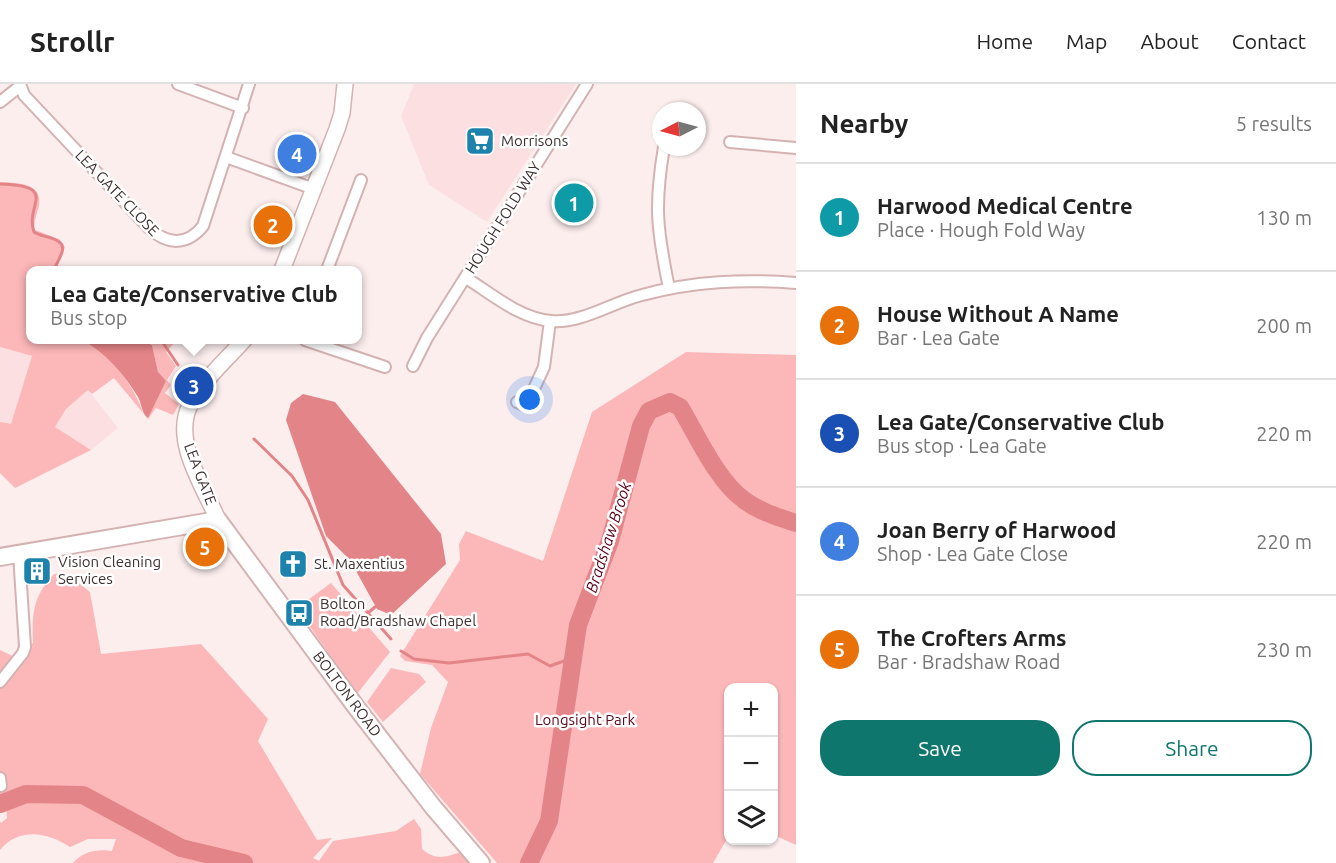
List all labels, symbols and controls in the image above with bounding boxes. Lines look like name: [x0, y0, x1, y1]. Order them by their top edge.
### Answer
text: Strollr: [30, 26, 115, 57]
text: Home: [976, 29, 1033, 53]
text: Map: [1066, 29, 1107, 53]
text: About: [1140, 29, 1199, 53]
text: Contact: [1232, 29, 1306, 53]
north arrow: [652, 102, 706, 156]
text: Nearby: [820, 109, 908, 138]
text: 5 results: [1236, 112, 1312, 135]
supermarket icon: Morrisons: [464, 125, 496, 157]
pin: 4: [278, 132, 316, 176]
place label: Morrisons: [501, 132, 568, 149]
street label: LEA GATE CLOSE: [72, 146, 163, 239]
street label: HOUGH FOLD WAY: [461, 159, 544, 277]
pin: 1: [554, 180, 594, 226]
text: Harwood Medical Centre: [877, 193, 1133, 218]
pin: 2: [254, 202, 292, 248]
text: 1: [834, 206, 845, 229]
text: 130 m: [1256, 206, 1312, 229]
text: Place · Hough Fold Way: [877, 218, 1085, 241]
popup: [26, 266, 362, 344]
text: Lea Gate/Conservative Club: [50, 281, 338, 306]
text: House Without A Name: [877, 301, 1119, 326]
text: Bus stop: [50, 306, 128, 329]
text: 2: [834, 314, 845, 337]
text: 200 m: [1256, 314, 1312, 337]
text: Bar · Lea Gate: [877, 326, 1000, 349]
pin: 3: [174, 364, 214, 408]
your location: [515, 385, 544, 414]
text: Lea Gate/Conservative Club: [877, 409, 1164, 434]
text: 3: [834, 422, 845, 445]
text: 220 m: [1256, 422, 1312, 445]
text: Bus stop · Lea Gate: [877, 434, 1047, 457]
street label: LEA GATE: [181, 440, 220, 507]
water label: Bradshaw Brook: [582, 479, 635, 595]
text: Joan Berry of Harwood: [877, 517, 1116, 542]
pin: 5: [186, 524, 224, 570]
text: 4: [834, 530, 845, 553]
text: 220 m: [1256, 530, 1312, 553]
text: Shop · Lea Gate Close: [877, 542, 1068, 565]
church icon: St. Maxentius: [277, 548, 309, 580]
place label: Vision Cleaning Services: [58, 553, 161, 587]
building icon: Vision Cleaning Services: [21, 555, 53, 587]
place label: St. Maxentius: [314, 555, 405, 572]
place label: Bolton Road/Bradshaw Chapel: [320, 595, 476, 629]
bus stop icon: Bolton Road/Bradshaw Chapel: [283, 597, 315, 629]
text: The Crofters Arms: [877, 625, 1067, 650]
text: 5: [834, 638, 845, 661]
text: 230 m: [1256, 638, 1312, 661]
street label: BOLTON ROAD: [310, 648, 385, 740]
text: Bar · Bradshaw Road: [877, 650, 1060, 673]
map controls: [724, 683, 778, 845]
button: +: [724, 683, 778, 737]
park label: Longsight Park: [535, 711, 635, 728]
button: Save: [820, 720, 1060, 776]
button: Share: [1072, 720, 1312, 776]
button: −: [724, 737, 778, 791]
button: layers: [724, 791, 778, 845]

